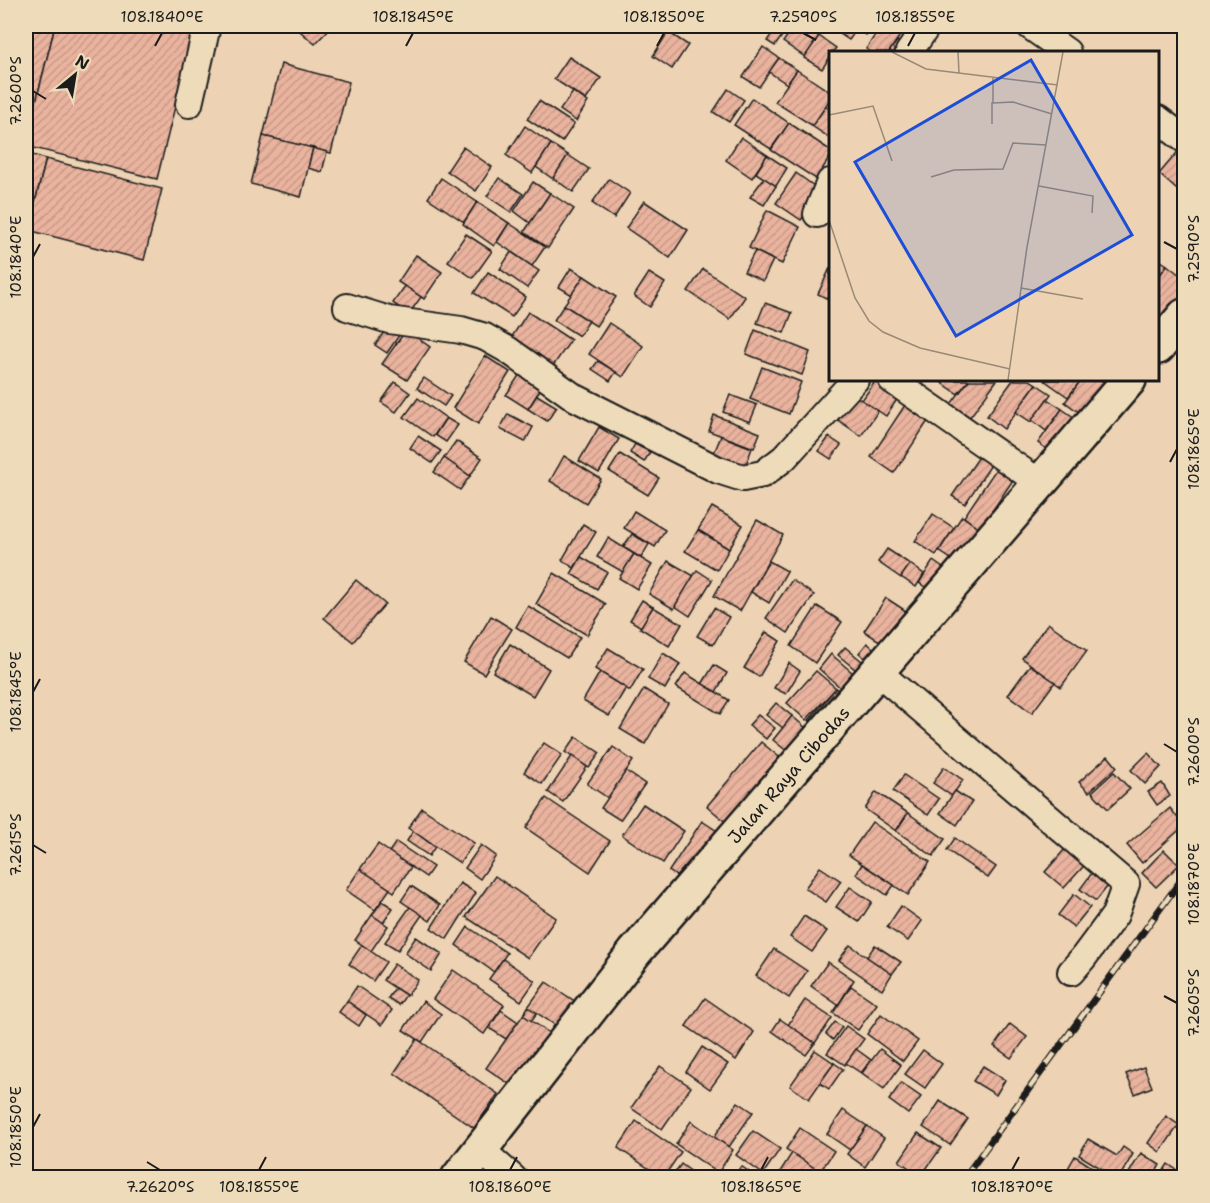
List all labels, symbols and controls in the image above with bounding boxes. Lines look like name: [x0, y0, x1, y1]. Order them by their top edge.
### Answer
text: 108.1840°E: [121, 7, 203, 27]
text: 108.1845°E: [372, 7, 454, 27]
text: 108.1850°E: [623, 7, 705, 27]
text: 7.2590°S: [769, 7, 837, 27]
text: 108.1855°E: [875, 7, 955, 27]
north arrow: [45, 45, 105, 105]
text: N: [72, 50, 93, 75]
inset map: [829, 51, 1159, 381]
text: 7.2600°S: [6, 56, 26, 126]
text: 7.2590°S: [1184, 215, 1204, 283]
text: 108.1840°E: [6, 216, 26, 298]
text: 108.1865°E: [1184, 408, 1204, 490]
text: 108.1845°E: [6, 651, 26, 733]
street label: Jalan Raya Cibodas: [723, 701, 855, 849]
text: 7.2600°S: [1184, 717, 1204, 787]
text: 7.2615°S: [6, 813, 26, 877]
text: 108.1870°E: [1184, 843, 1204, 925]
text: 7.2605°S: [1184, 969, 1204, 1037]
text: 108.1850°E: [6, 1086, 26, 1168]
text: 7.2620°S: [126, 1177, 194, 1197]
text: 108.1855°E: [219, 1177, 299, 1197]
text: 108.1860°E: [469, 1177, 551, 1197]
text: 108.1865°E: [720, 1177, 802, 1197]
text: 108.1870°E: [971, 1177, 1053, 1197]

